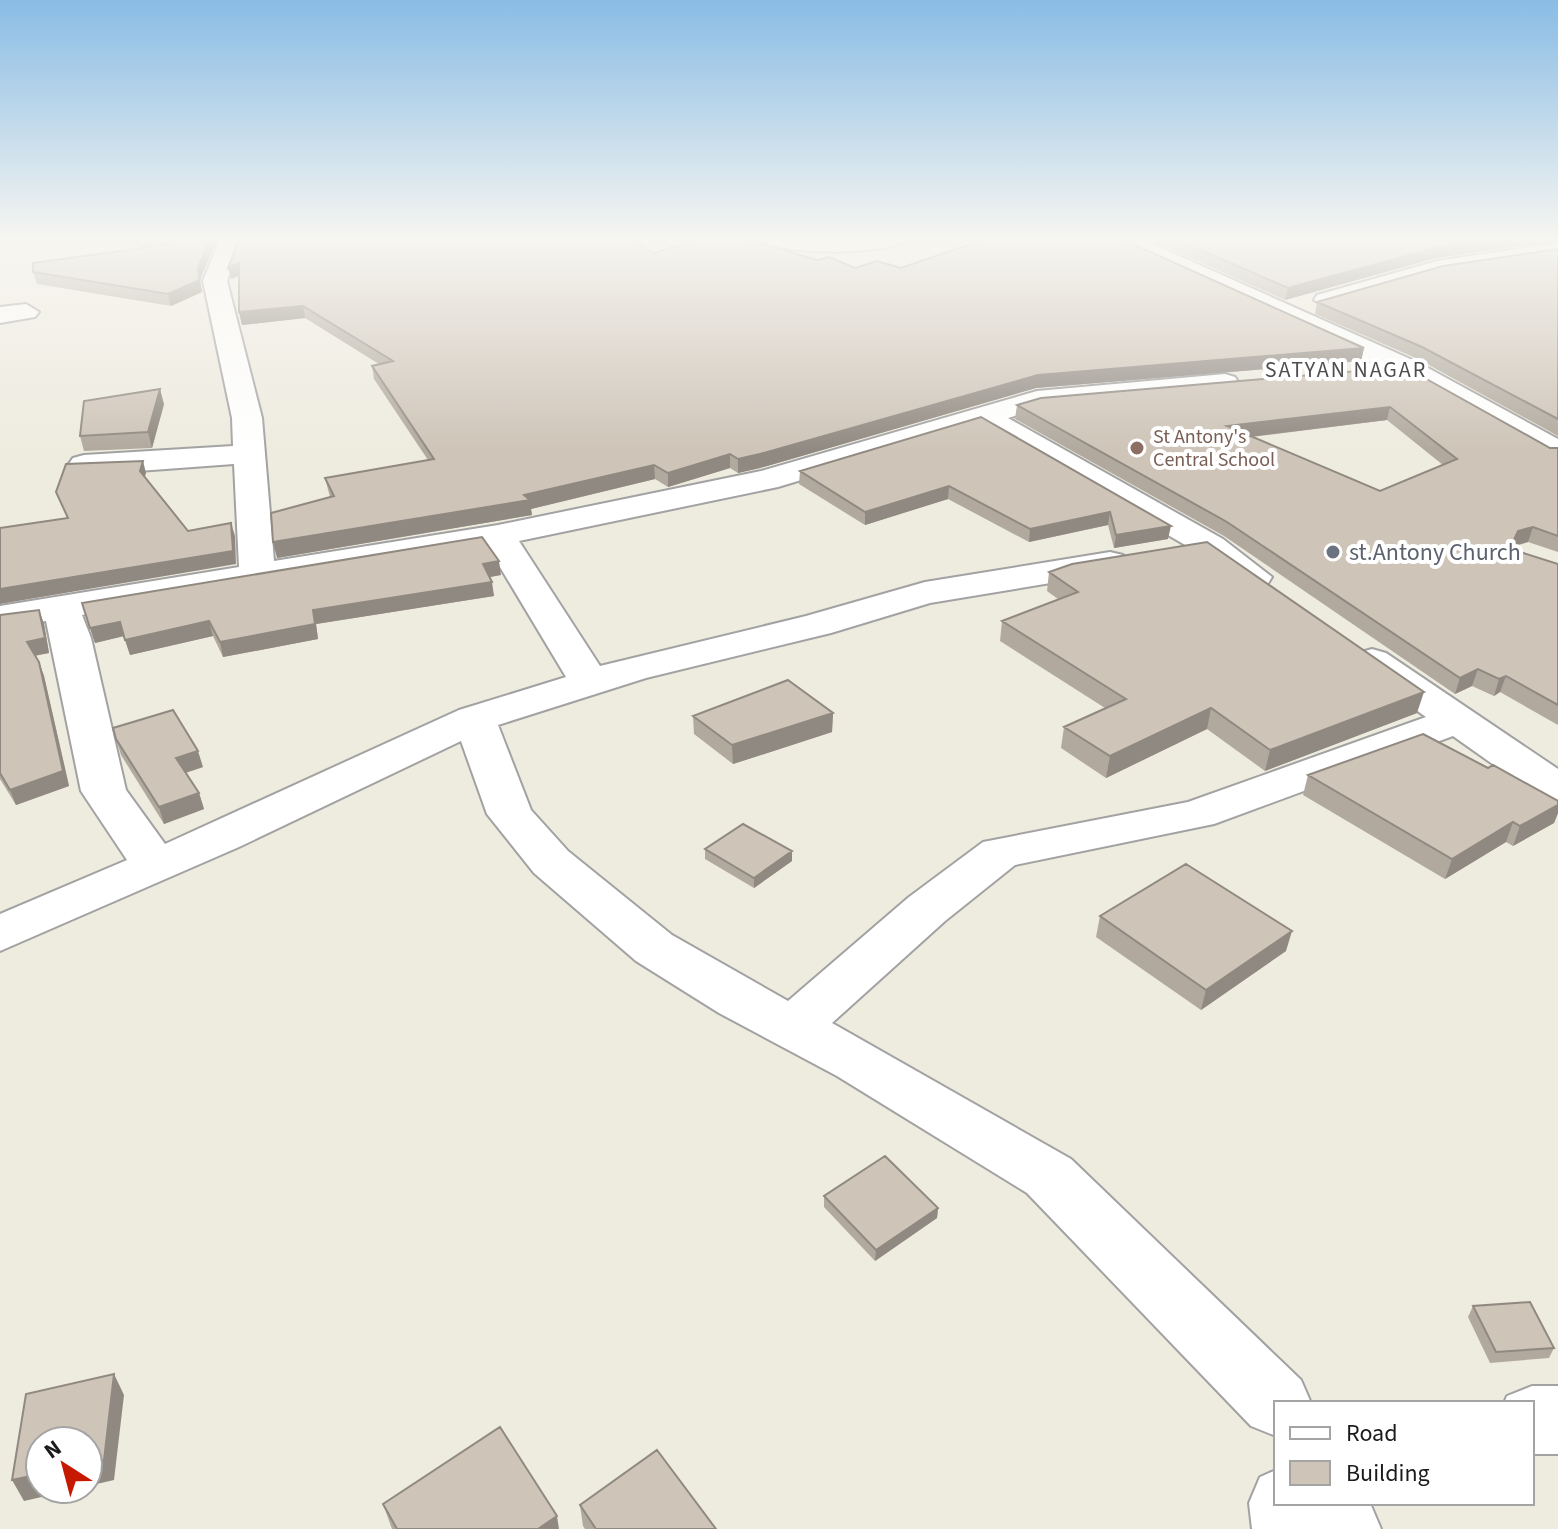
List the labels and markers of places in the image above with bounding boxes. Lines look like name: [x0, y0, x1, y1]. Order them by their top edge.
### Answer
place label: St Antony's Central School: [1153, 423, 1275, 474]
marker: St Antony's Central School: [1128, 439, 1146, 457]
place label: st.Antony Church: [1349, 535, 1521, 570]
marker: st.Antony Church: [1324, 543, 1342, 561]

